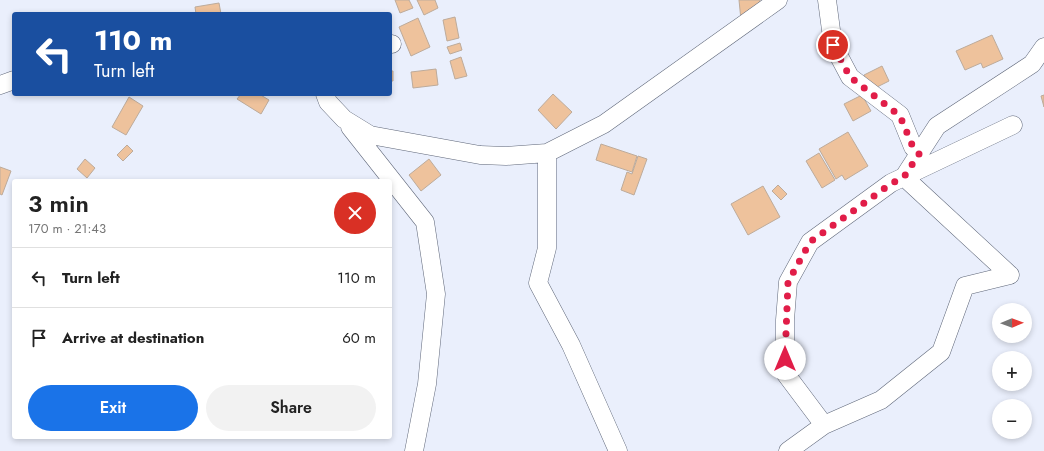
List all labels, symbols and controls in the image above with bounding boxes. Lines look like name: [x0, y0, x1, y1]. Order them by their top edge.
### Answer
text: 110 m: [94, 20, 172, 61]
icon: left: [28, 28, 80, 80]
pin: [816, 28, 850, 62]
icon: arrive: [822, 34, 844, 56]
text: Turn left: [94, 58, 154, 84]
text: 3 min: [28, 186, 89, 221]
button: close: [334, 192, 376, 234]
text: 170 m · 21:43: [28, 219, 106, 238]
icon: left: [28, 267, 50, 289]
text: Turn left: [62, 267, 120, 289]
text: 110 m: [337, 267, 376, 289]
north arrow: [992, 303, 1032, 343]
map controls: [992, 303, 1032, 439]
icon: arrive: [28, 327, 50, 349]
text: Arrive at destination: [62, 327, 204, 349]
text: 60 m: [342, 327, 376, 349]
position arrow: [764, 338, 806, 380]
button: +: [992, 351, 1032, 391]
button: Exit: [28, 385, 198, 431]
button: Share: [206, 385, 376, 431]
button: −: [992, 399, 1032, 439]

